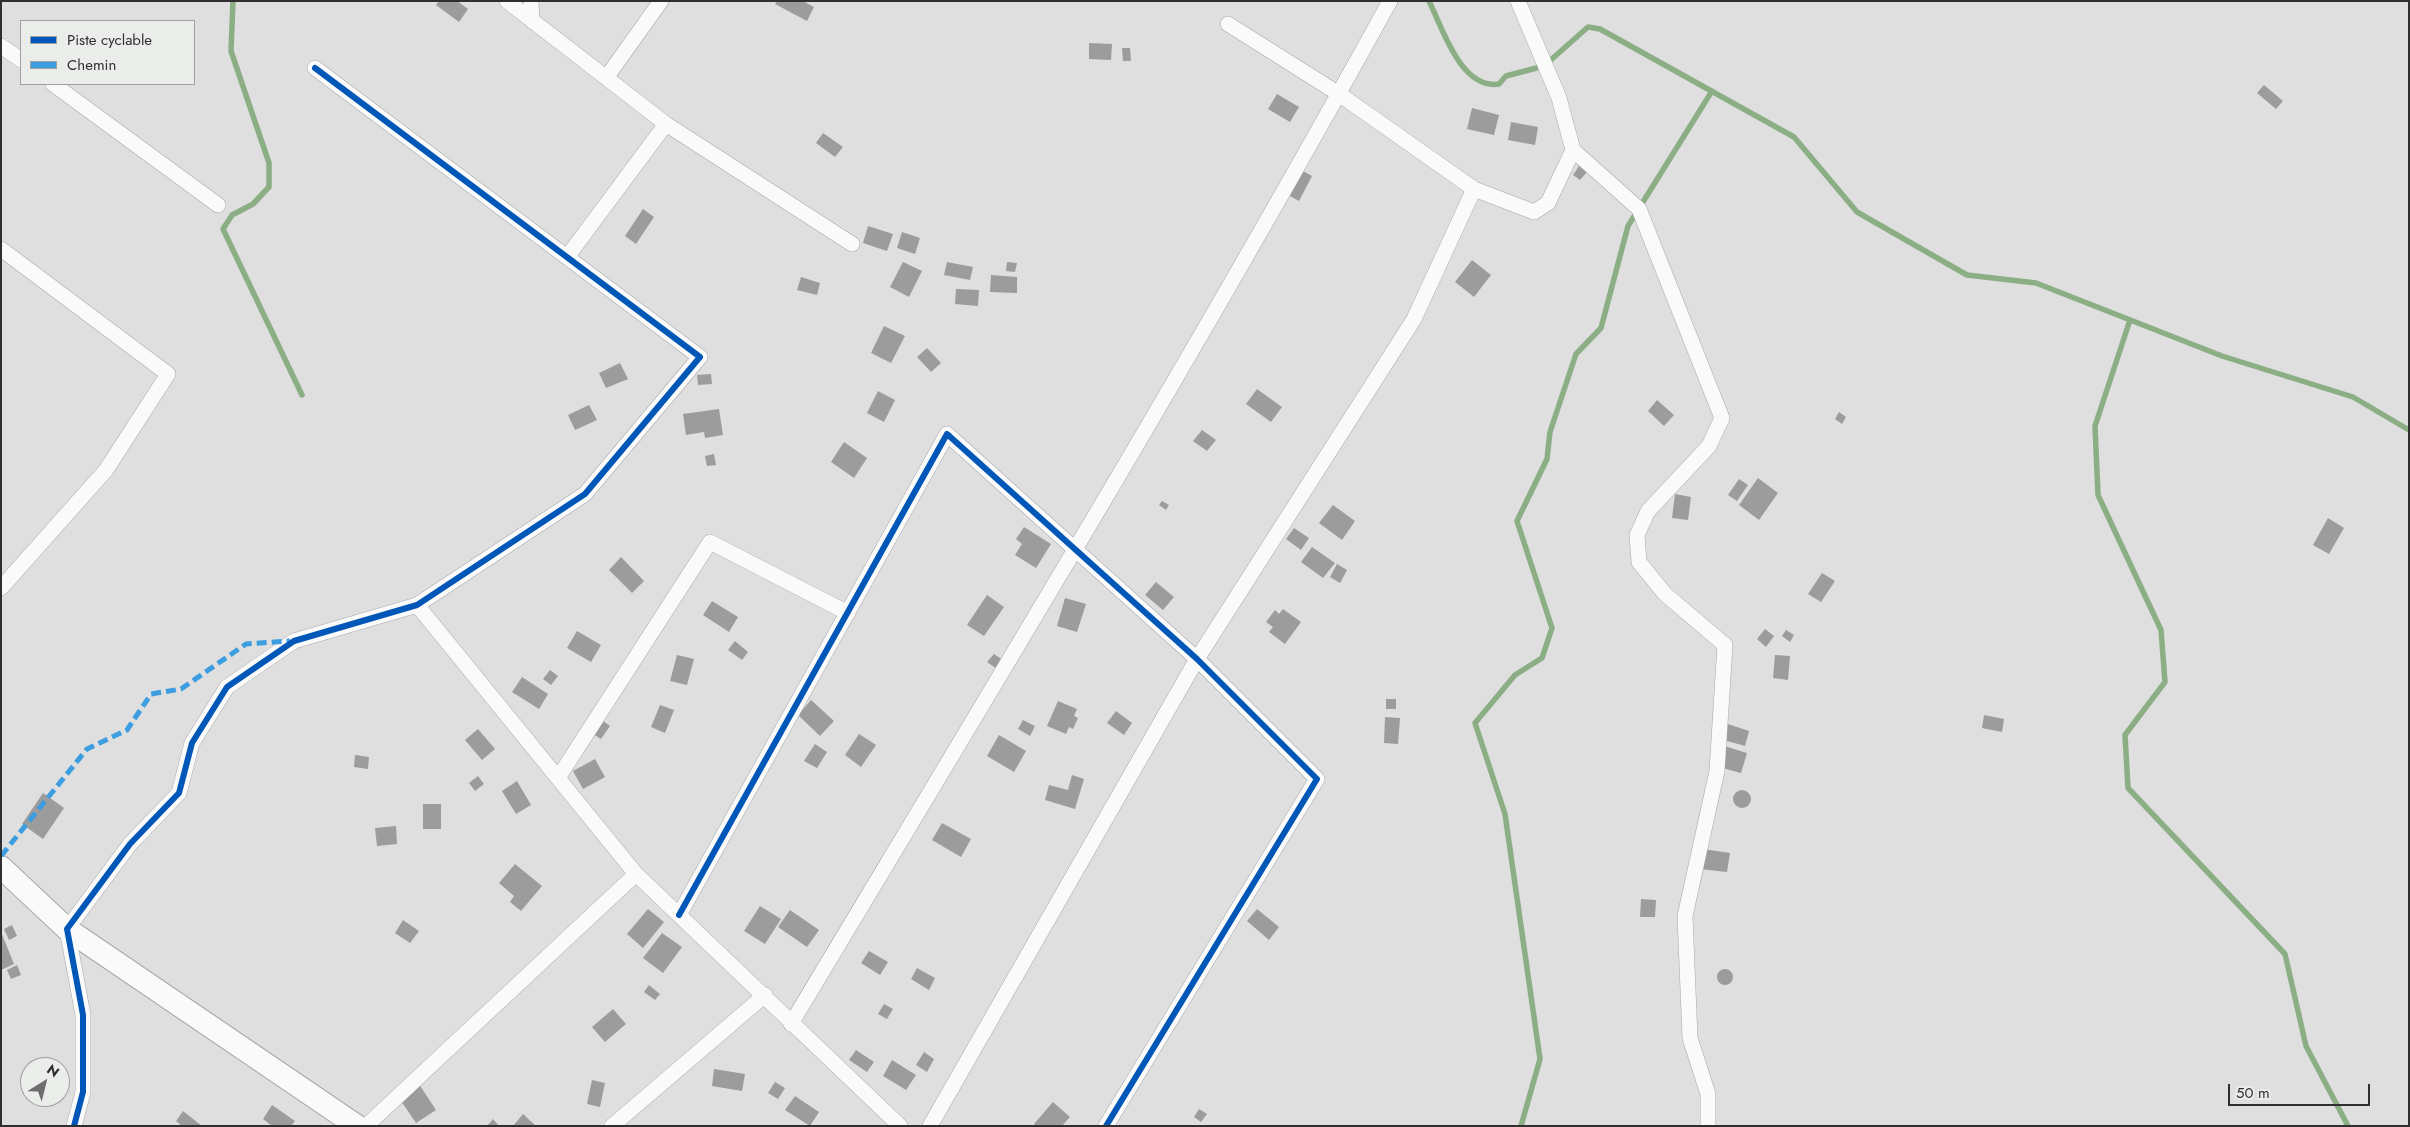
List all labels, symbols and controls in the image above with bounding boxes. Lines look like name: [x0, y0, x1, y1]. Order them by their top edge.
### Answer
legend: [20, 20, 195, 85]
text: Piste cyclable: [67, 29, 152, 51]
text: Chemin: [67, 54, 116, 76]
north arrow: [20, 1057, 70, 1107]
text: N: [43, 1059, 64, 1082]
scale bar: [2230, 1074, 2372, 1106]
text: 50 m: [2236, 1082, 2270, 1104]

